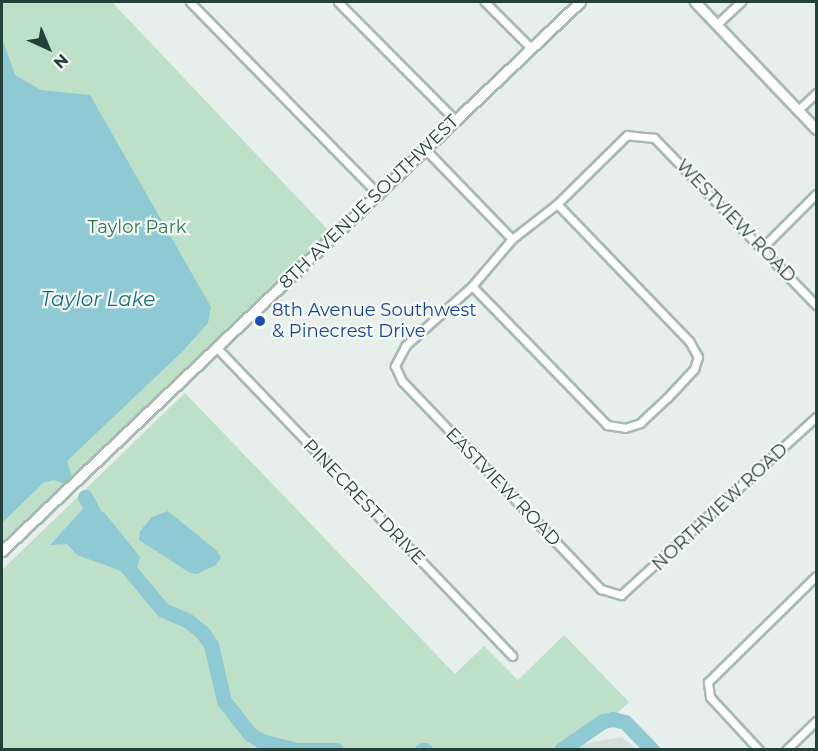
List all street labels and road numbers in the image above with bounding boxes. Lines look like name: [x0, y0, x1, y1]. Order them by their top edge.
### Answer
street label: 8TH AVENUE SOUTHWEST: [275, 110, 463, 294]
street label: WESTVIEW ROAD: [672, 155, 800, 287]
street label: EASTVIEW ROAD: [441, 423, 565, 551]
street label: PINECREST DRIVE: [299, 435, 429, 569]
street label: NORTHVIEW ROAD: [648, 439, 792, 575]

